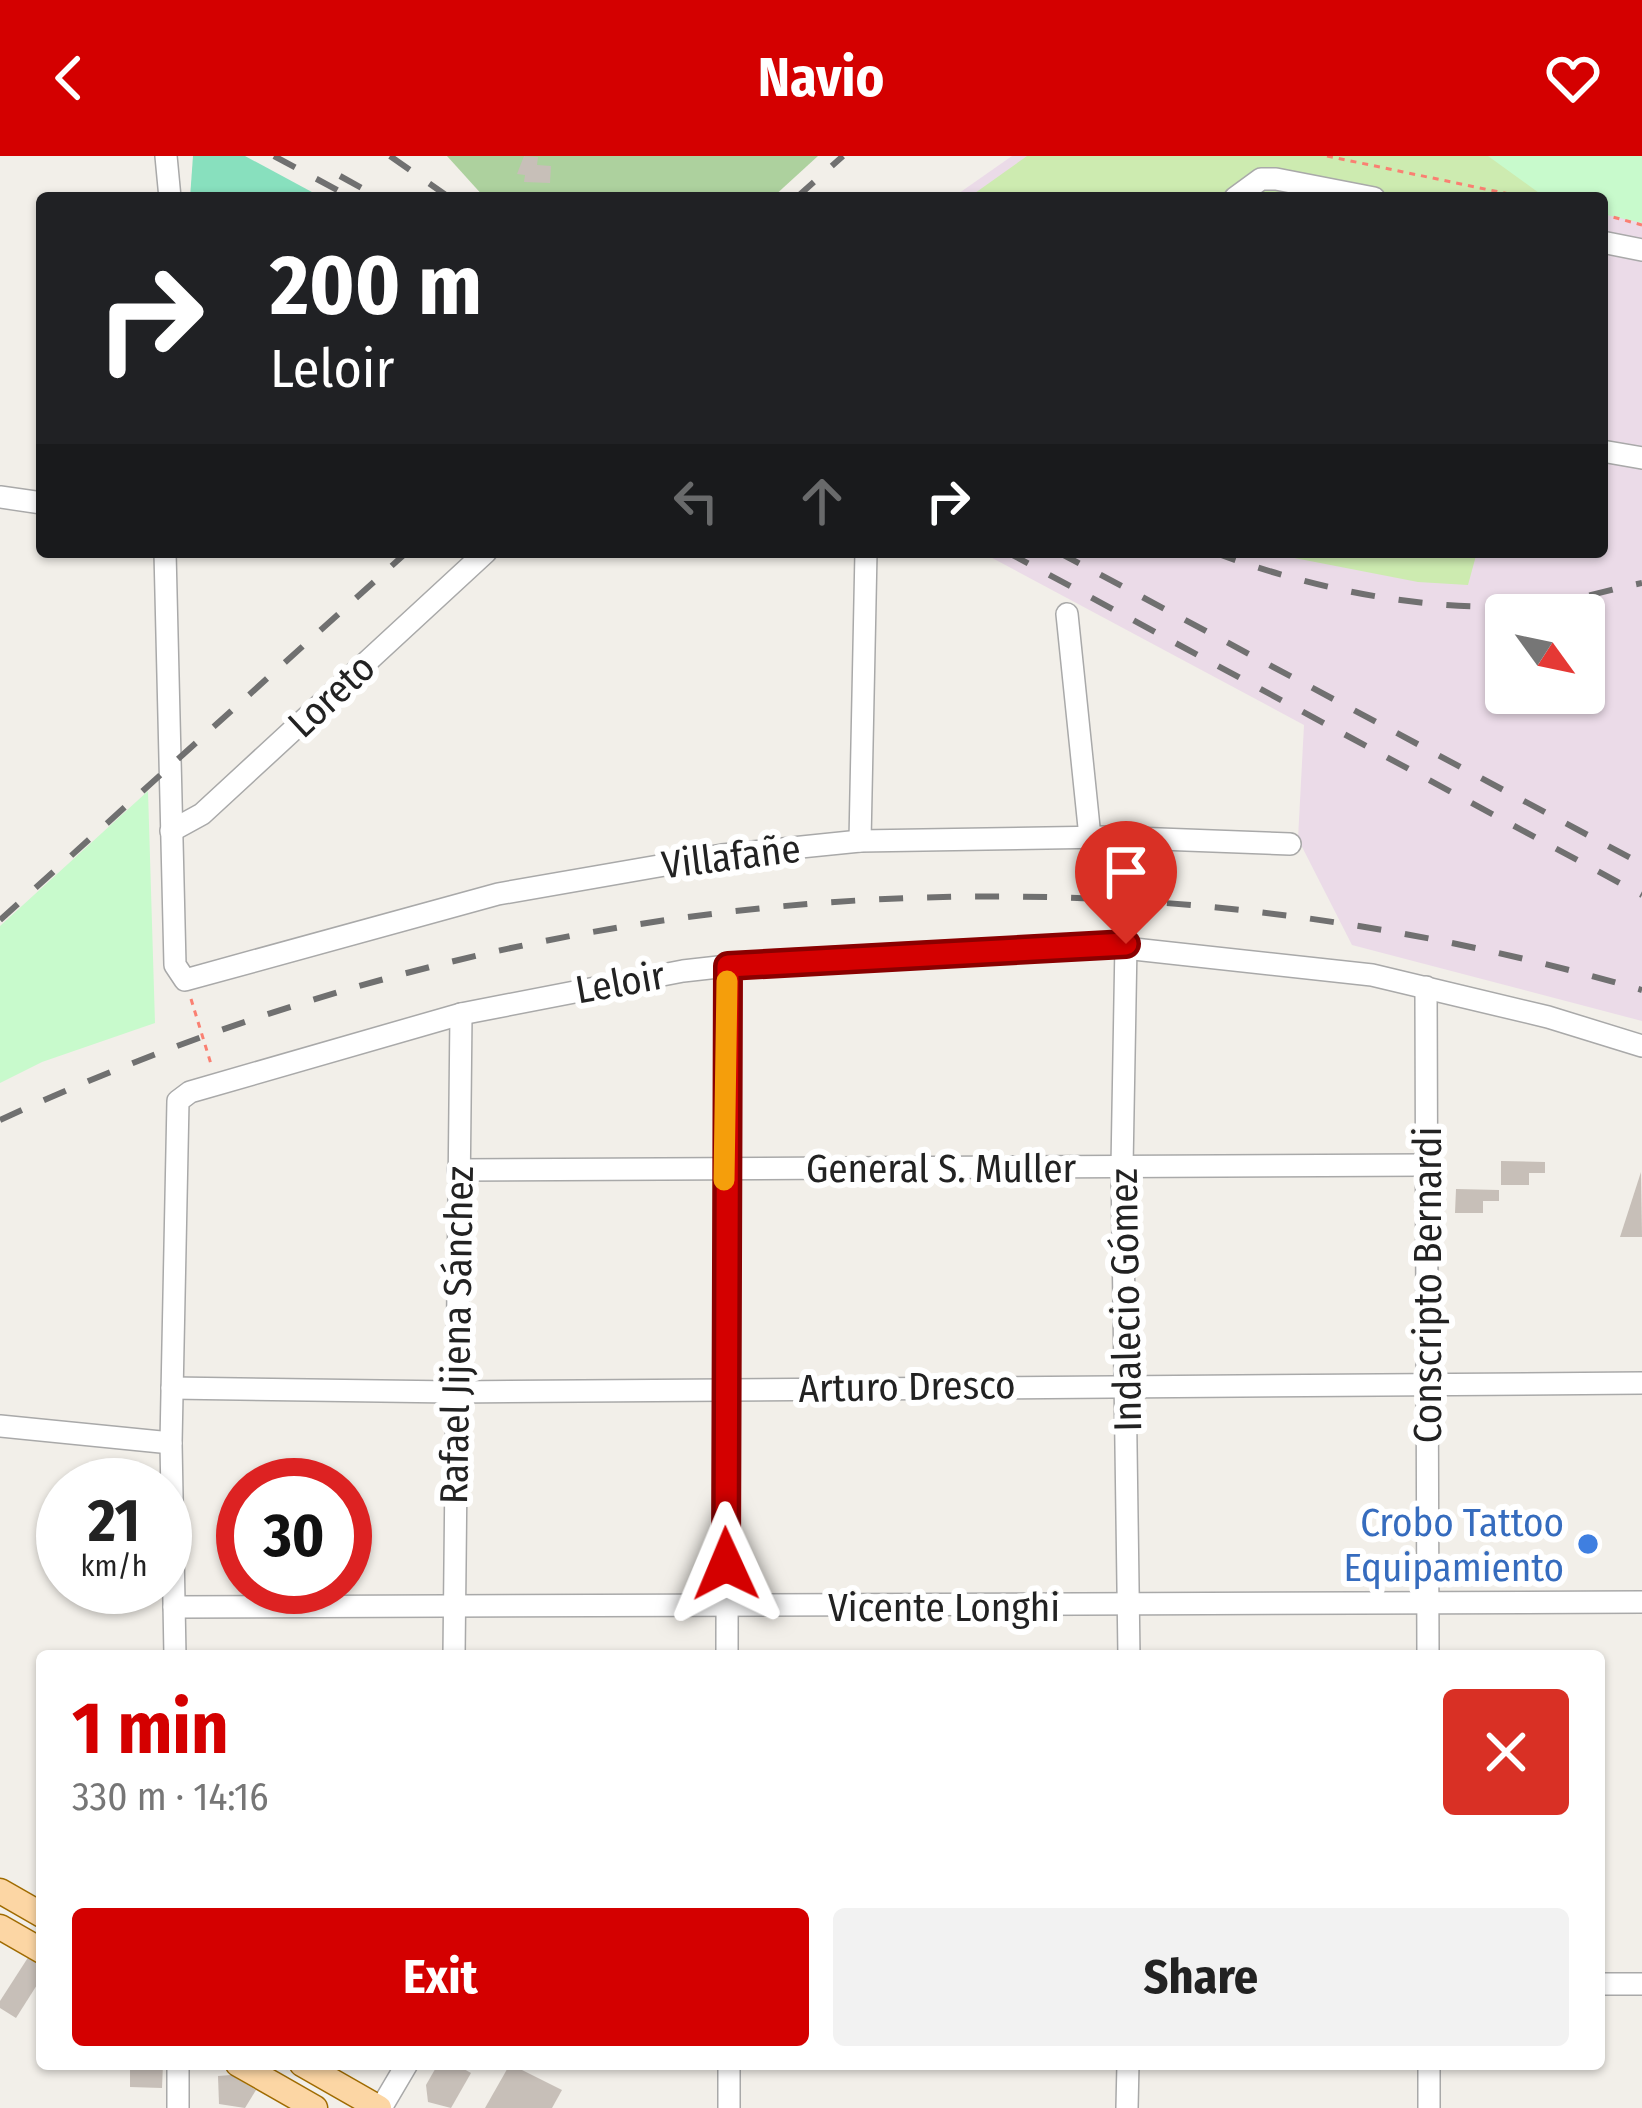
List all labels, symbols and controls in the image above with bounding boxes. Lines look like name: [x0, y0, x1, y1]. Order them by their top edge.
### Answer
icon: back: [36, 45, 102, 111]
icon: heart: [1540, 45, 1606, 111]
text: Navio: [758, 46, 884, 110]
text: 200 m: [270, 235, 482, 336]
icon: right: [72, 240, 228, 396]
text: Leloir: [270, 337, 394, 401]
icon: left: [663, 468, 729, 534]
icon: ahead: [789, 468, 855, 534]
icon: right: [915, 468, 981, 534]
north arrow: [1485, 594, 1605, 714]
map controls: [1485, 594, 1605, 714]
street label: Loreto: [279, 644, 384, 747]
pin: [1075, 821, 1177, 944]
street label: Villafañe: [659, 826, 803, 888]
icon: arrive: [1093, 839, 1159, 905]
street label: Leloir: [572, 952, 669, 1013]
street label: Conscripto Bernardi: [1405, 1127, 1451, 1443]
street label: General S. Muller: [806, 1146, 1076, 1192]
street label: Rafael Jijena Sánchez: [431, 1166, 483, 1504]
street label: Indalecio Gómez: [1101, 1168, 1151, 1432]
street label: Arturo Dresco: [798, 1362, 1016, 1412]
speed limit sign: 30: [216, 1458, 372, 1614]
text: 21: [88, 1485, 140, 1557]
place label: Crobo Tattoo Equipamiento: [1344, 1500, 1564, 1591]
position arrow: [663, 1501, 789, 1627]
marker: Crobo Tattoo Equipamiento: [1575, 1531, 1601, 1557]
text: km/h: [81, 1548, 147, 1584]
street label: Vicente Longhi: [828, 1585, 1060, 1631]
text: 1 min: [72, 1686, 229, 1772]
button: close: [1443, 1689, 1569, 1815]
text: 330 m · 14:16: [72, 1774, 269, 1820]
button: Exit: [72, 1908, 809, 2046]
button: Share: [833, 1908, 1569, 2046]

